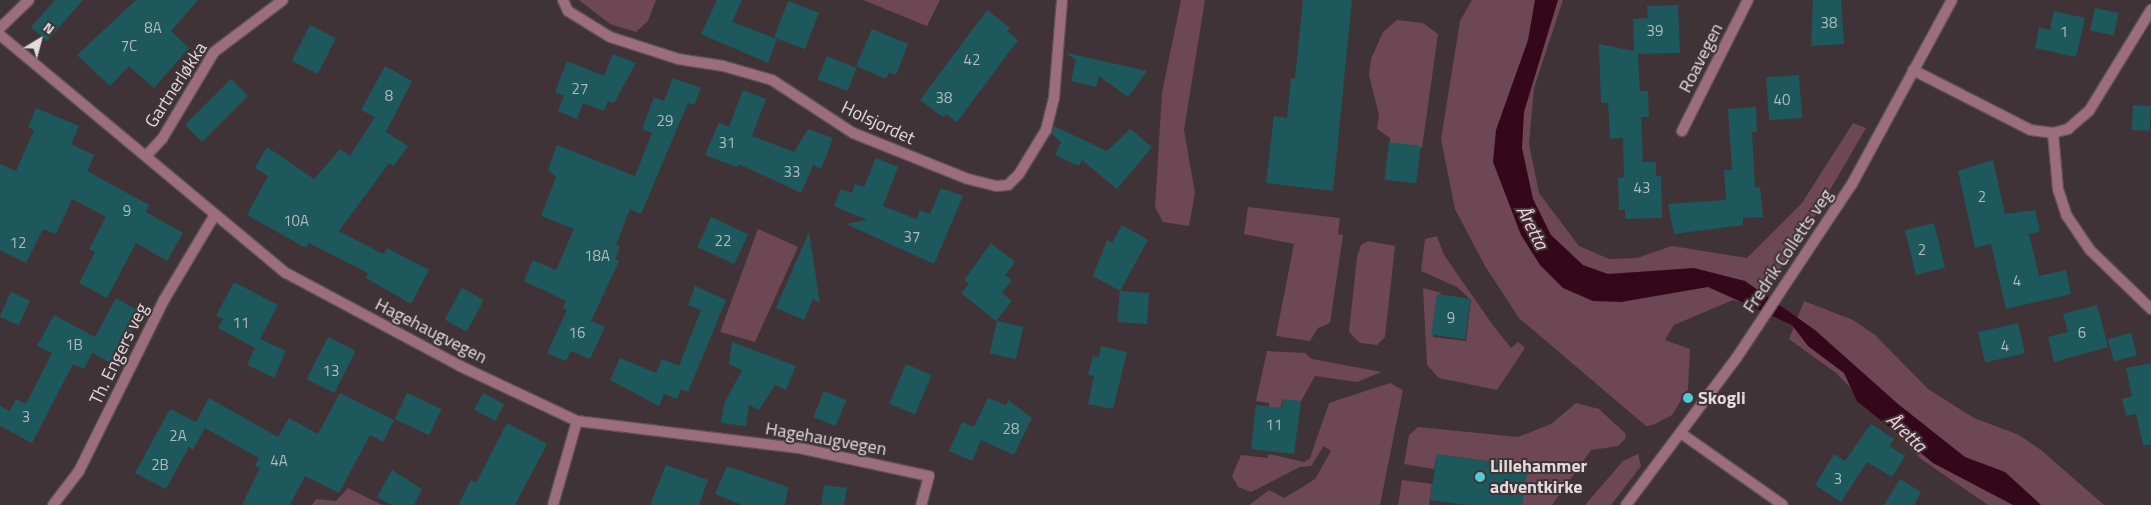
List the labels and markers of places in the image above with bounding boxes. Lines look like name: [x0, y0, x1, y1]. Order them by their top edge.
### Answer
place label: Skogli: [1698, 387, 1746, 409]
marker: Skogli: [1682, 392, 1694, 404]
place label: Lillehammer adventkirke: [1490, 456, 1587, 498]
marker: Lillehammer adventkirke: [1474, 471, 1486, 483]

